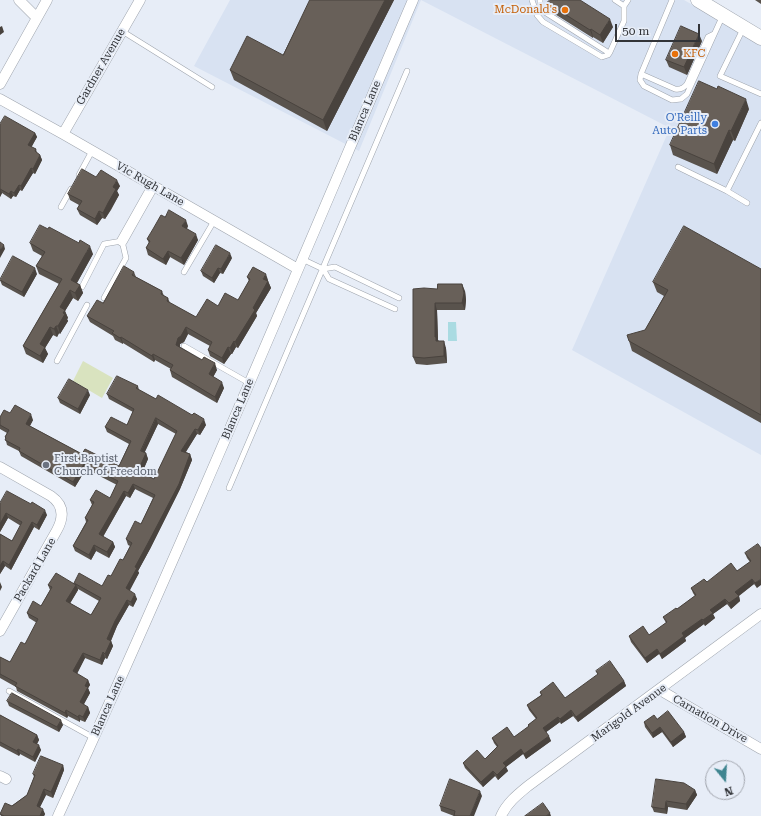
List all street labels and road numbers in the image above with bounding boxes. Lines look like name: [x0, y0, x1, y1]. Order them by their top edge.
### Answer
street label: Gardner Avenue: [74, 26, 128, 108]
street label: Blanca Lane: [346, 79, 384, 143]
street label: Vic Rugh Lane: [114, 159, 186, 209]
street label: Blanca Lane: [219, 377, 257, 441]
street label: Packard Lane: [11, 536, 59, 604]
street label: Blanca Lane: [89, 674, 127, 738]
street label: Marigold Avenue: [589, 681, 669, 745]
street label: Carnation Drive: [670, 692, 750, 746]

